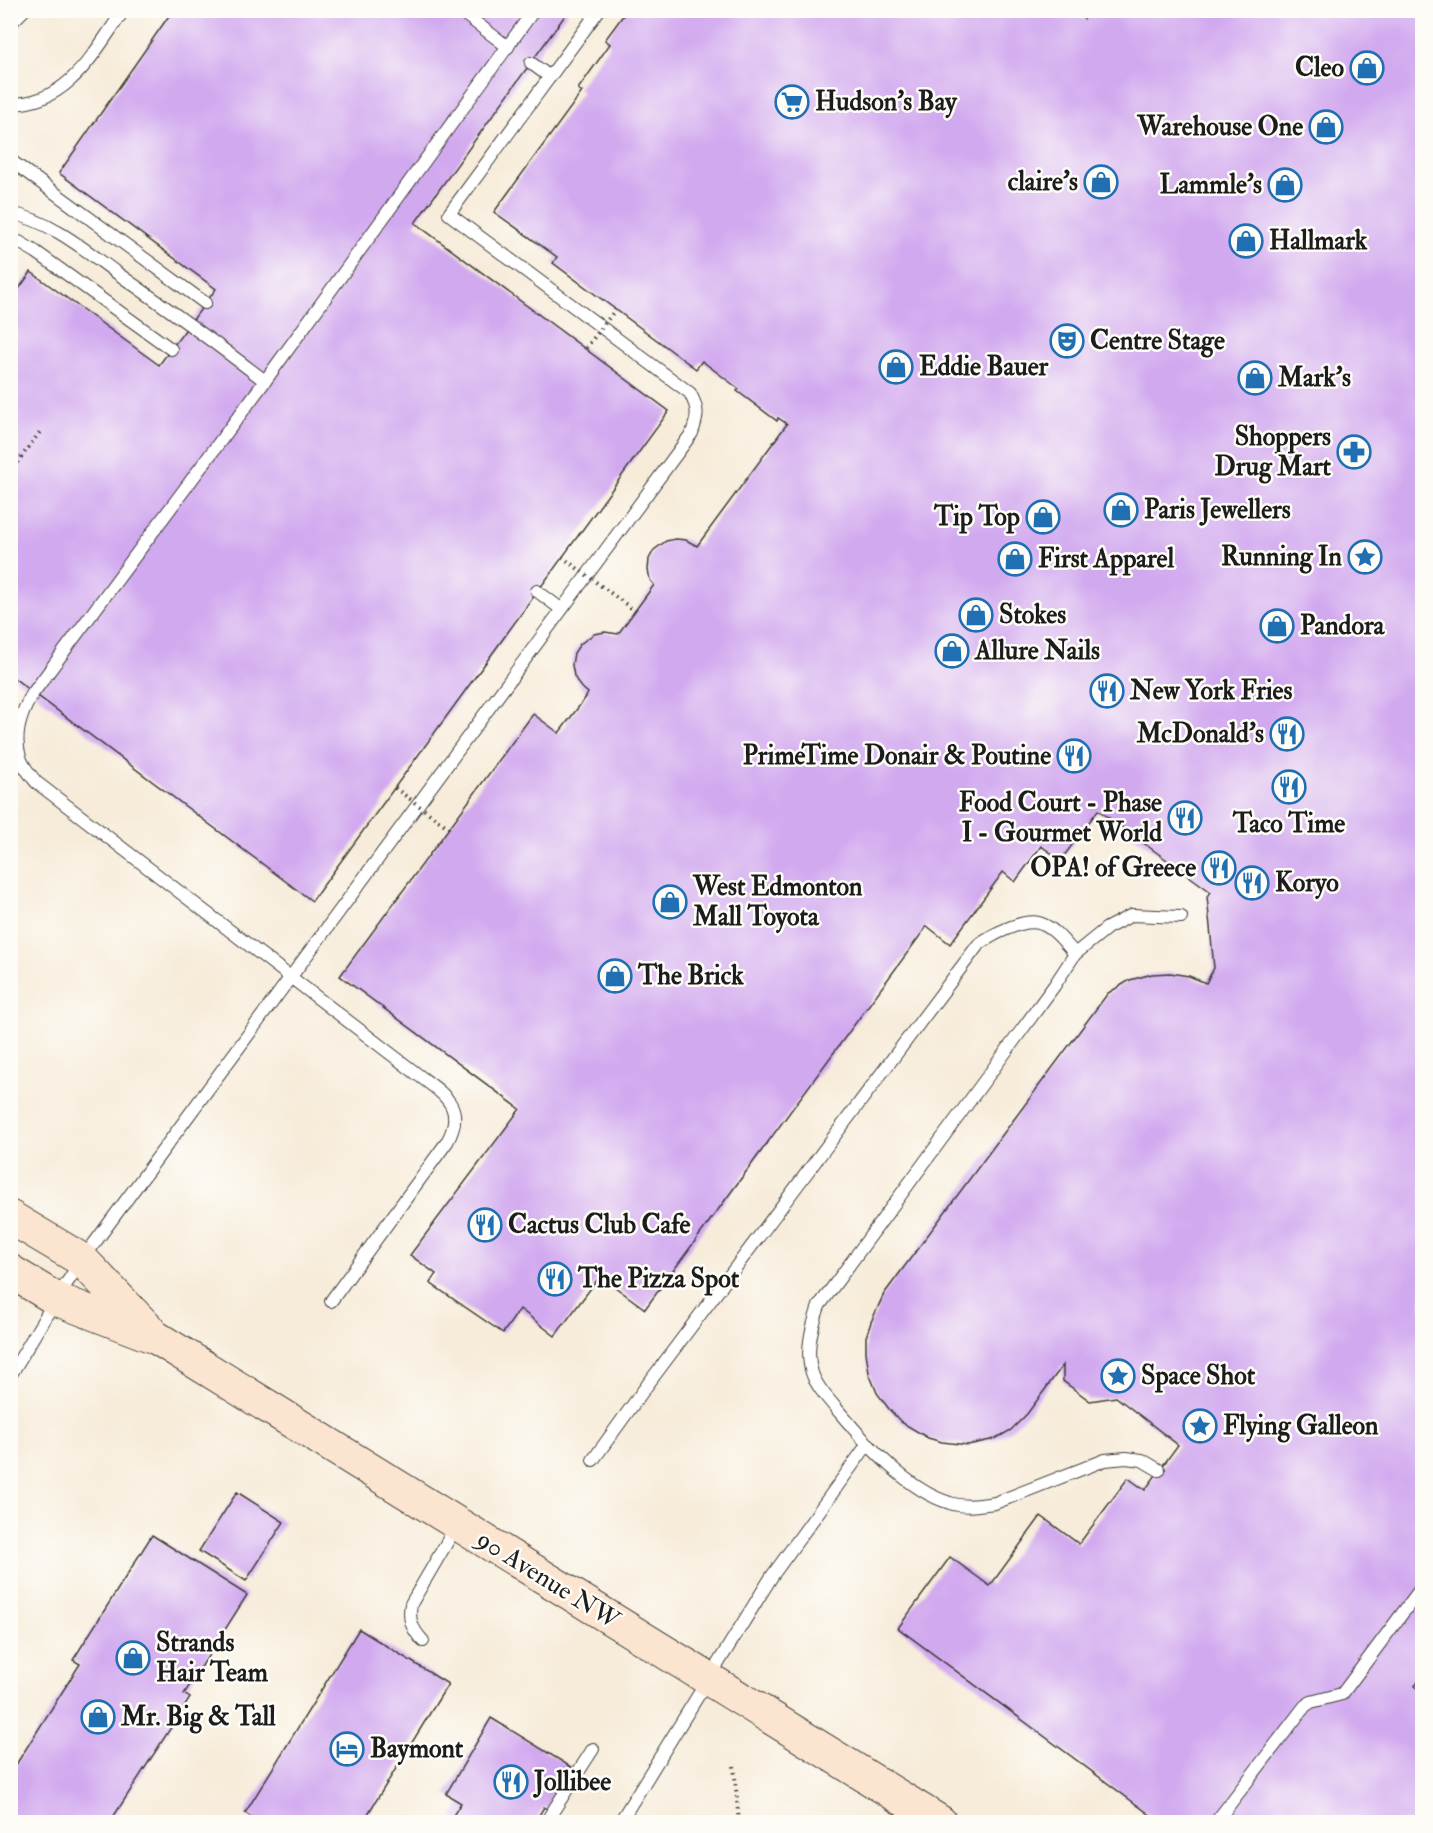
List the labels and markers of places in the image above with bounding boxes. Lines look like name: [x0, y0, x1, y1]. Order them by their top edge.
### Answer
shop icon: Cleo: [1349, 50, 1385, 86]
place label: Cleo: [1295, 52, 1344, 84]
supermarket icon: Hudson's Bay: [774, 84, 810, 120]
place label: Hudson's Bay: [815, 86, 958, 119]
shop icon: Warehouse One: [1308, 109, 1344, 145]
place label: Warehouse One: [1136, 111, 1303, 143]
shop icon: claire's: [1083, 164, 1119, 200]
place label: claire's: [1008, 166, 1078, 198]
shop icon: Lammle's: [1267, 167, 1303, 203]
place label: Lammle's: [1160, 169, 1262, 201]
shop icon: Hallmark: [1228, 223, 1264, 259]
place label: Hallmark: [1269, 225, 1368, 257]
theatre icon: Centre Stage: [1049, 323, 1085, 359]
place label: Centre Stage: [1090, 325, 1225, 358]
shop icon: Eddie Bauer: [878, 349, 914, 385]
place label: Eddie Bauer: [919, 351, 1049, 383]
shop icon: Mark's: [1237, 360, 1273, 396]
place label: Mark's: [1277, 362, 1351, 394]
place label: Shoppers Drug Mart: [1215, 421, 1332, 484]
pharmacy icon: Shoppers Drug Mart: [1336, 434, 1372, 470]
shop icon: Paris Jewellers: [1103, 492, 1139, 528]
place label: Paris Jewellers: [1144, 494, 1291, 526]
shop icon: Tip Top: [1025, 499, 1061, 535]
place label: Tip Top: [933, 501, 1020, 534]
place icon: Running In: [1347, 539, 1383, 575]
shop icon: First Apparel: [997, 541, 1033, 577]
place label: Running In: [1221, 541, 1343, 574]
place label: First Apparel: [1038, 543, 1174, 576]
shop icon: Stokes: [958, 597, 994, 633]
place label: Stokes: [999, 599, 1066, 631]
shop icon: Pandora: [1259, 608, 1295, 644]
place label: Pandora: [1300, 610, 1386, 642]
shop icon: Allure Nails: [934, 633, 970, 669]
place label: Allure Nails: [974, 635, 1100, 667]
restaurant icon: New York Fries: [1089, 673, 1125, 709]
place label: New York Fries: [1129, 675, 1292, 707]
restaurant icon: McDonald's: [1269, 716, 1305, 752]
place label: McDonald's: [1136, 718, 1264, 750]
restaurant icon: PrimeTime Donair & Poutine: [1056, 738, 1092, 774]
place label: PrimeTime Donair & Poutine: [743, 740, 1051, 772]
restaurant icon: Taco Time: [1271, 769, 1307, 805]
place label: Food Court - Phase I - Gourmet World: [959, 787, 1162, 849]
restaurant icon: Food Court - Phase I - Gourmet World: [1167, 800, 1203, 836]
place label: Taco Time: [1232, 808, 1345, 840]
restaurant icon: OPA! of Greece: [1201, 850, 1237, 886]
place label: OPA! of Greece: [1030, 852, 1196, 884]
restaurant icon: Koryo: [1234, 865, 1270, 901]
place label: Koryo: [1275, 867, 1339, 900]
place label: West Edmonton Mall Toyota: [692, 871, 863, 934]
shop icon: West Edmonton Mall Toyota: [652, 884, 688, 920]
shop icon: The Brick: [597, 958, 633, 994]
place label: The Brick: [637, 960, 744, 992]
restaurant icon: Cactus Club Cafe: [467, 1207, 503, 1243]
place label: Cactus Club Cafe: [508, 1209, 690, 1241]
restaurant icon: The Pizza Spot: [537, 1261, 573, 1297]
place label: The Pizza Spot: [577, 1263, 740, 1296]
place icon: Space Shot: [1100, 1358, 1136, 1394]
place label: Space Shot: [1141, 1360, 1256, 1393]
place icon: Flying Galleon: [1182, 1408, 1218, 1444]
place label: Flying Galleon: [1223, 1410, 1379, 1443]
place label: Strands Hair Team: [156, 1627, 269, 1689]
shop icon: Strands Hair Team: [115, 1640, 151, 1676]
shop icon: Mr. Big & Tall: [80, 1699, 116, 1735]
place label: Mr. Big & Tall: [120, 1701, 276, 1734]
hotel icon: Baymont: [329, 1731, 365, 1767]
place label: Baymont: [370, 1733, 464, 1766]
restaurant icon: Jollibee: [493, 1764, 529, 1800]
place label: Jollibee: [532, 1766, 611, 1798]

